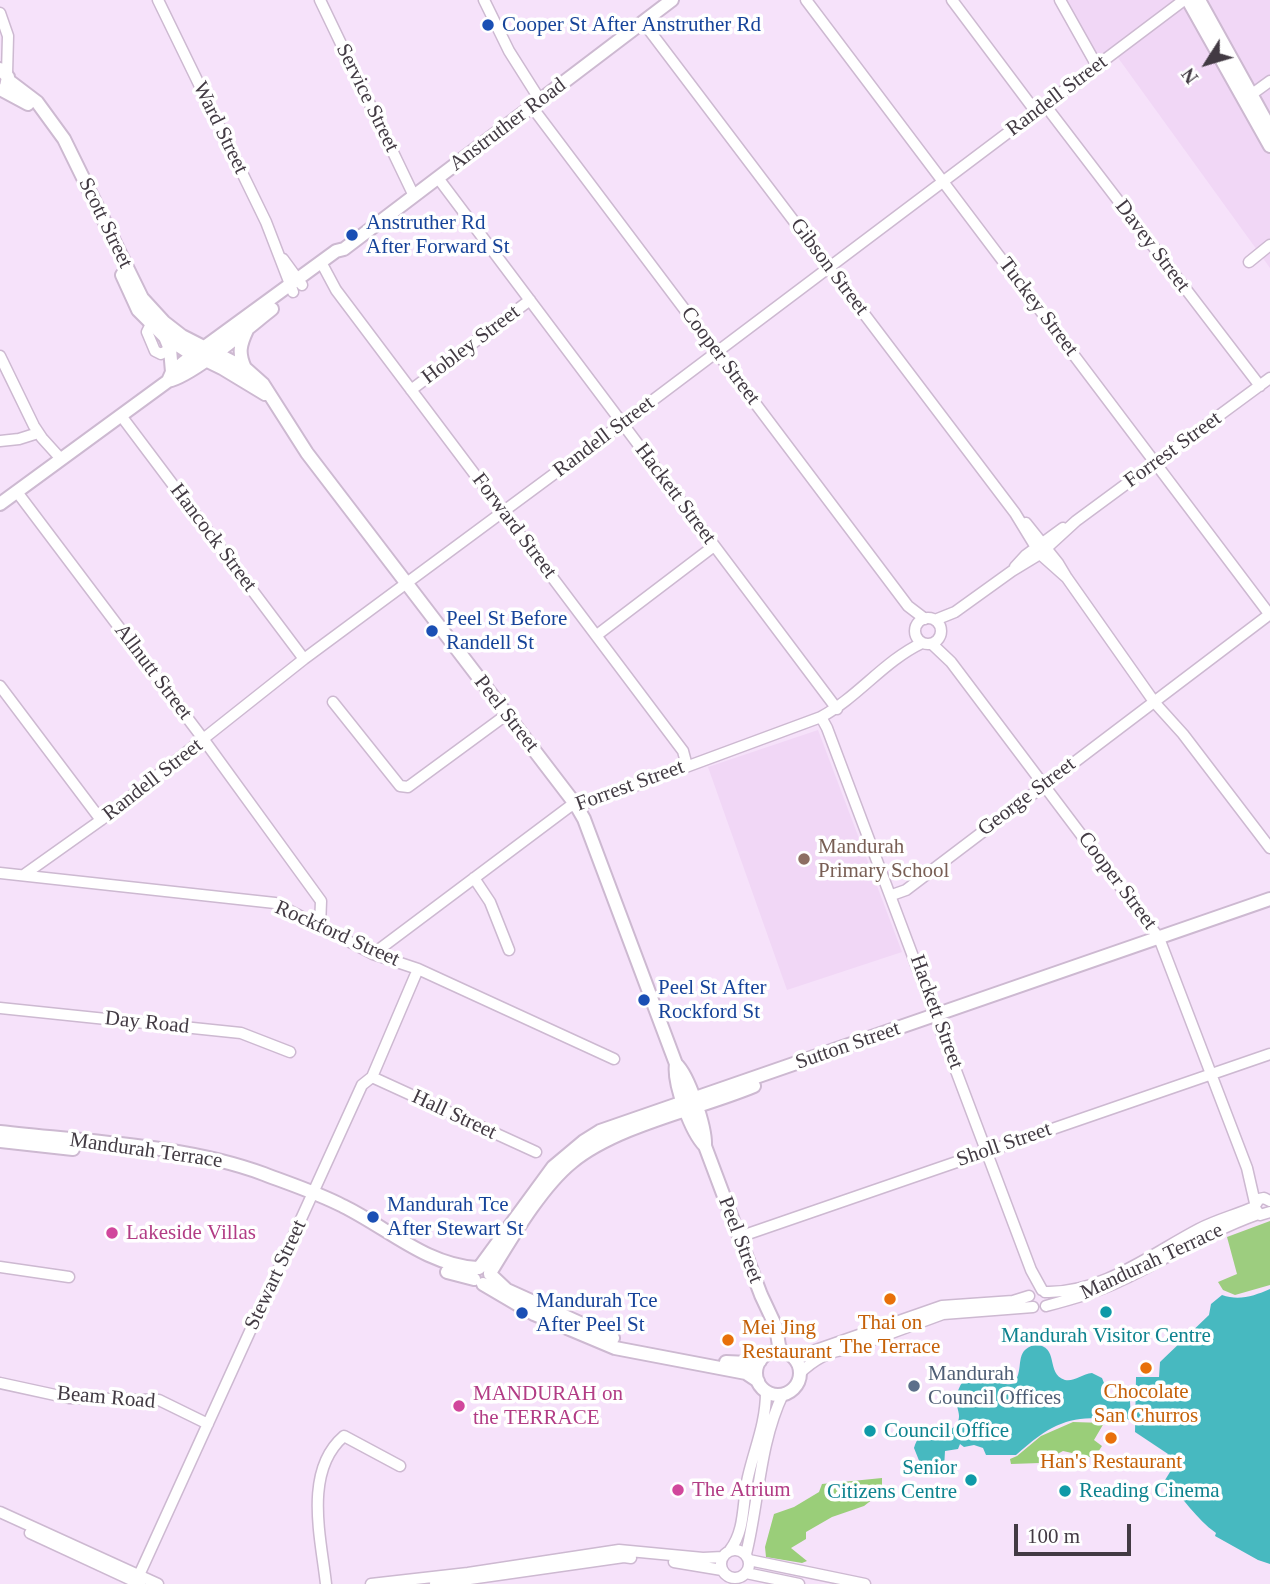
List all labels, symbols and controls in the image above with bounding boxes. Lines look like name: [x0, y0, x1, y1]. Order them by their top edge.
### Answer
place label: Cooper St After Anstruther Rd: [502, 12, 761, 38]
marker: Cooper St After Anstruther Rd: [480, 17, 496, 33]
north arrow: [1172, 28, 1242, 98]
street label: Service Street: [330, 40, 404, 156]
street label: Randell Street: [1002, 50, 1112, 142]
text: N: [1177, 64, 1202, 88]
street label: Anstruther Road: [445, 73, 571, 177]
street label: Ward Street: [187, 78, 253, 178]
street label: Scott Street: [72, 174, 138, 272]
street label: Davey Street: [1109, 195, 1195, 297]
place label: Anstruther Rd After Forward St: [366, 210, 509, 260]
street label: Gibson Street: [784, 214, 874, 320]
marker: Anstruther Rd After Forward St: [344, 227, 360, 243]
street label: Tuckey Street: [993, 253, 1083, 361]
street label: Hobley Street: [417, 300, 525, 390]
street label: Cooper Street: [675, 302, 765, 410]
street label: Randell Street: [549, 391, 659, 483]
street label: Forrest Street: [1120, 406, 1226, 494]
street label: Hackett Street: [629, 439, 721, 549]
street label: Forward Street: [466, 468, 562, 584]
street label: Hancock Street: [164, 479, 262, 597]
place label: Peel St Before Randell St: [446, 606, 567, 656]
street label: Allnutt Street: [109, 619, 197, 725]
marker: Peel St Before Randell St: [424, 623, 440, 639]
street label: Peel Street: [468, 671, 544, 757]
street label: Randell Street: [98, 733, 208, 827]
street label: George Street: [973, 752, 1081, 842]
street label: Forrest Street: [572, 755, 688, 817]
street label: Cooper Street: [1072, 827, 1162, 935]
place label: Mandurah Primary School: [818, 834, 949, 884]
marker: Mandurah Primary School: [796, 851, 812, 867]
street label: Rockford Street: [271, 895, 403, 973]
street label: Hackett Street: [904, 952, 968, 1072]
place label: Peel St After Rockford St: [658, 975, 766, 1025]
marker: Peel St After Rockford St: [636, 992, 652, 1008]
street label: Day Road: [104, 1006, 190, 1040]
street label: Sutton Street: [792, 1016, 904, 1076]
street label: Hall Street: [408, 1084, 500, 1146]
street label: Sholl Street: [953, 1117, 1055, 1173]
street label: Mandurah Terrace: [68, 1128, 224, 1174]
place label: Mandurah Tce After Stewart St: [387, 1192, 523, 1242]
street label: Peel Street: [712, 1193, 768, 1287]
marker: Mandurah Tce After Stewart St: [365, 1209, 381, 1225]
street label: Stewart Street: [240, 1216, 312, 1334]
street label: Mandurah Terrace: [1077, 1218, 1227, 1306]
place label: Lakeside Villas: [126, 1220, 256, 1246]
marker: Lakeside Villas: [104, 1225, 120, 1241]
place label: Mandurah Tce After Peel St: [536, 1288, 658, 1338]
marker: Thai on The Terrace: [882, 1291, 898, 1307]
marker: Mandurah Visitor Centre: [1098, 1304, 1114, 1320]
marker: Mandurah Tce After Peel St: [514, 1305, 530, 1321]
place label: Thai on The Terrace: [840, 1310, 940, 1360]
place label: Mei Jing Restaurant: [742, 1315, 832, 1365]
place label: Mandurah Visitor Centre: [1001, 1323, 1211, 1349]
marker: Mei Jing Restaurant: [720, 1332, 736, 1348]
marker: Chocolate San Churros: [1138, 1360, 1154, 1376]
place label: Mandurah Council Offices: [928, 1361, 1061, 1411]
marker: Mandurah Council Offices: [906, 1378, 922, 1394]
place label: Chocolate San Churros: [1094, 1379, 1198, 1429]
street label: Beam Road: [56, 1381, 156, 1415]
place label: MANDURAH on the TERRACE: [473, 1381, 623, 1431]
marker: MANDURAH on the TERRACE: [451, 1398, 467, 1414]
place label: Council Office: [884, 1418, 1009, 1444]
marker: Council Office: [862, 1423, 878, 1439]
marker: Han's Restaurant: [1103, 1430, 1119, 1446]
place label: Han's Restaurant: [1040, 1449, 1182, 1475]
place label: Senior Citizens Centre: [827, 1455, 957, 1505]
marker: Senior Citizens Centre: [963, 1472, 979, 1488]
place label: The Atrium: [692, 1477, 791, 1503]
place label: Reading Cinema: [1079, 1478, 1220, 1504]
marker: The Atrium: [670, 1482, 686, 1498]
marker: Reading Cinema: [1057, 1483, 1073, 1499]
scale bar: [1018, 1510, 1135, 1554]
text: 100 m: [1027, 1524, 1080, 1548]

